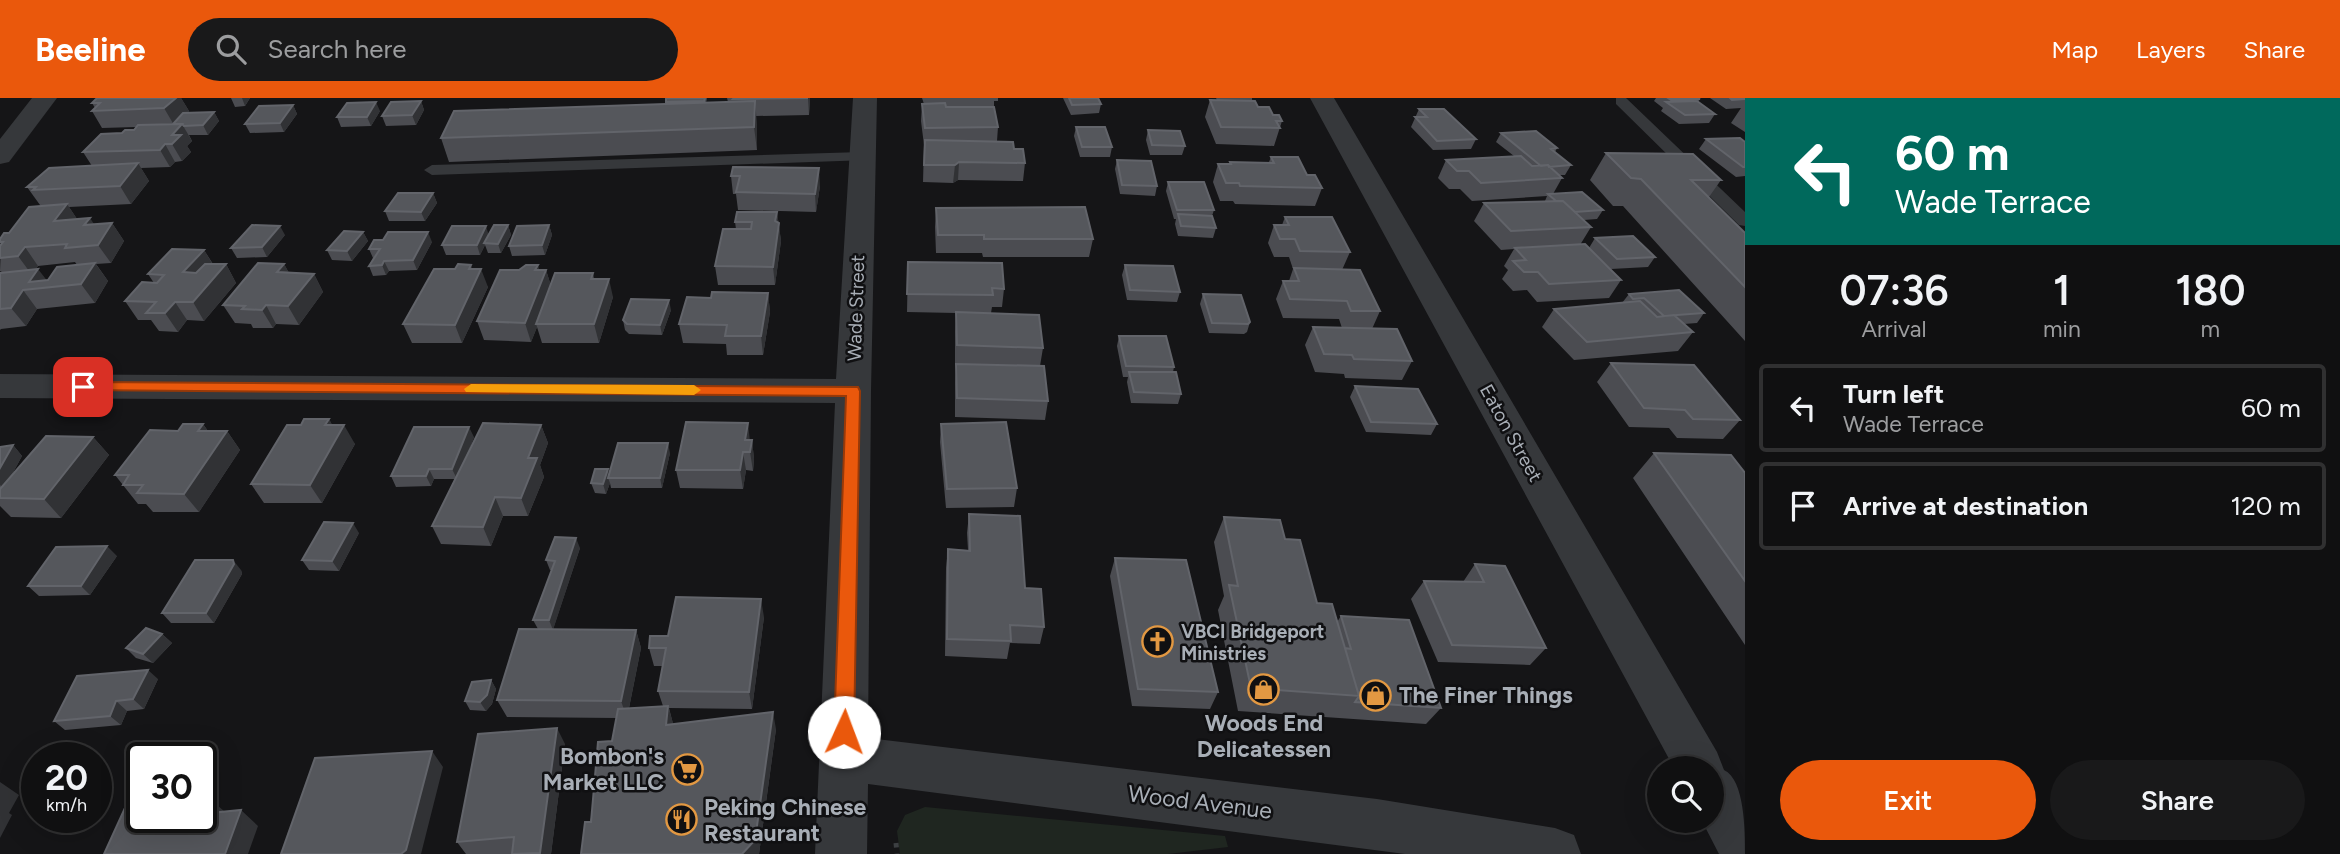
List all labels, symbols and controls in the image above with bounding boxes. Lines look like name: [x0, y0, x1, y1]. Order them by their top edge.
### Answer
search box: [188, 18, 678, 81]
text: Beeline: [35, 30, 146, 69]
icon: search: [212, 30, 250, 68]
text: Search here: [268, 33, 406, 65]
text: Map: [2051, 35, 2098, 64]
text: Layers: [2136, 35, 2205, 64]
text: Share: [2243, 35, 2305, 64]
text: 60 m: [1895, 123, 2010, 182]
icon: left: [1780, 126, 1871, 217]
text: Wade Terrace: [1895, 183, 2091, 221]
street label: Wade Street: [843, 254, 869, 362]
text: 07:36: [1839, 265, 1949, 316]
text: 1: [2053, 265, 2071, 316]
text: 180: [2175, 265, 2246, 316]
text: Arrival: [1862, 315, 1926, 343]
text: min: [2043, 315, 2081, 343]
text: m: [2201, 315, 2220, 343]
pin: [53, 357, 113, 417]
icon: arrive: [64, 368, 102, 406]
text: Turn left: [1843, 378, 1944, 410]
street label: Eaton Street: [1475, 380, 1547, 486]
icon: left: [1784, 389, 1822, 427]
text: 60 m: [2241, 392, 2301, 424]
text: Wade Terrace: [1843, 410, 1984, 438]
icon: arrive: [1784, 487, 1822, 525]
text: Arrive at destination: [1843, 490, 2088, 522]
text: 120 m: [2231, 490, 2301, 522]
place label: VBCI Bridgeport Ministries: [1181, 620, 1325, 665]
church icon: VBCI Bridgeport Ministries: [1141, 625, 1175, 659]
shop icon: Woods End Delicatessen: [1247, 672, 1281, 706]
shop icon: The Finer Things: [1359, 678, 1393, 712]
place label: The Finer Things: [1399, 681, 1573, 709]
position arrow: [807, 695, 881, 769]
place label: Woods End Delicatessen: [1197, 709, 1331, 763]
speed limit sign: 30: [126, 742, 217, 833]
place label: Bombon's Market LLC: [543, 742, 664, 796]
supermarket icon: Bombon's Market LLC: [670, 752, 704, 786]
map controls: [1647, 756, 1724, 833]
button: search: [1647, 756, 1724, 833]
text: 20: [45, 757, 88, 799]
button: Exit: [1780, 760, 2036, 840]
button: Share: [2050, 760, 2305, 840]
street label: Wood Avenue: [1126, 779, 1274, 825]
place label: Peking Chinese Restaurant: [704, 793, 866, 847]
text: km/h: [46, 794, 87, 816]
restaurant icon: Peking Chinese Restaurant: [664, 803, 698, 837]

